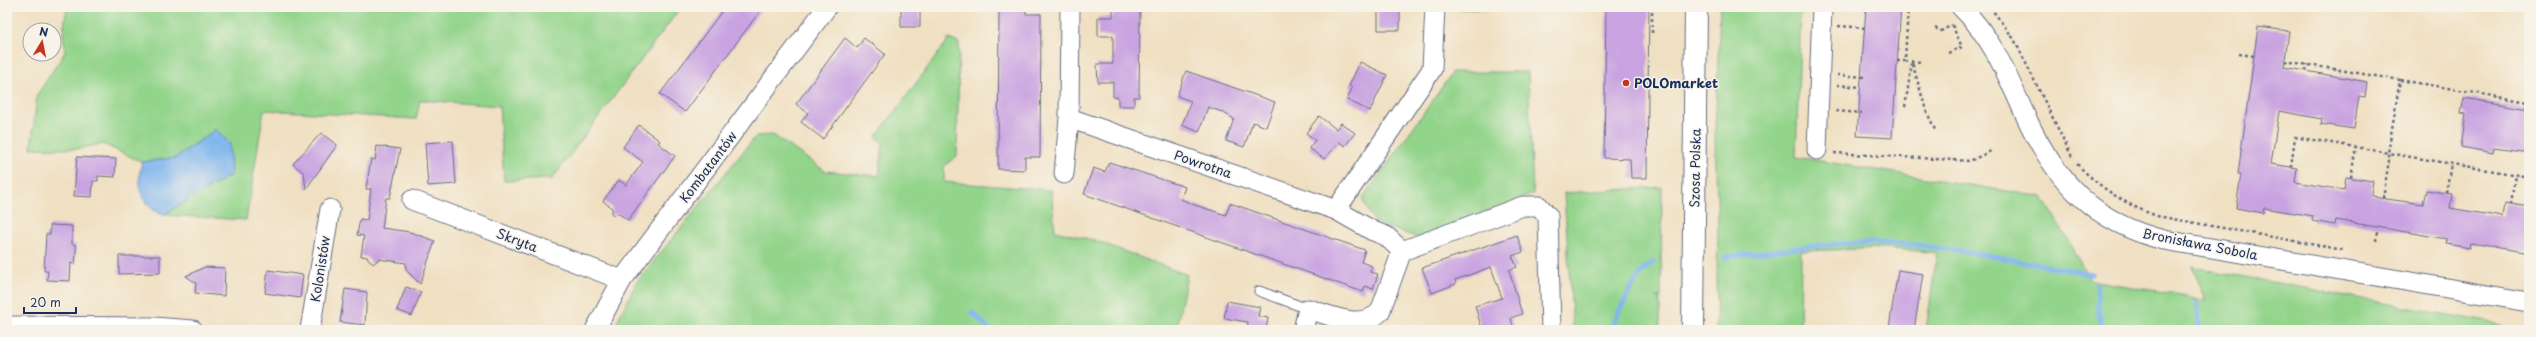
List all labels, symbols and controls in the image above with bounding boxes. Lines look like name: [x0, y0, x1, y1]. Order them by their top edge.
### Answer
north arrow: [22, 22, 62, 62]
text: N: [38, 23, 50, 41]
place label: POLOmarket: [1634, 73, 1718, 92]
marker: POLOmarket: [1621, 78, 1631, 88]
street label: Kombatantów: [674, 127, 741, 206]
street label: Szosa Polska: [1684, 127, 1705, 208]
street label: Powrotna: [1172, 145, 1235, 183]
street label: Skryta: [494, 223, 541, 256]
street label: Bronisława Sobola: [2141, 223, 2260, 264]
street label: Kolonistów: [305, 234, 334, 303]
scale bar: [24, 289, 76, 315]
text: 20 m: [30, 293, 61, 311]

